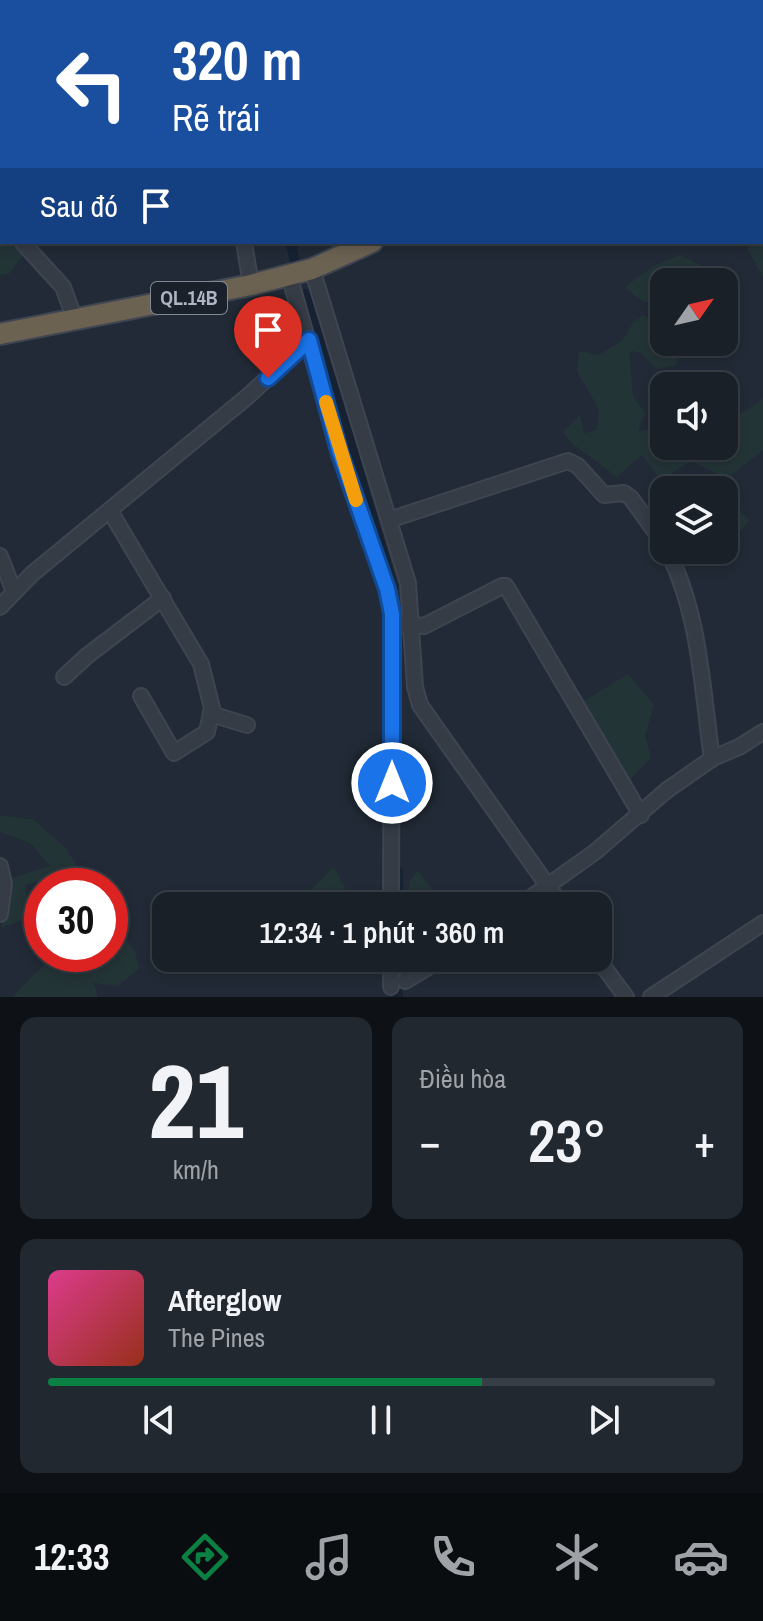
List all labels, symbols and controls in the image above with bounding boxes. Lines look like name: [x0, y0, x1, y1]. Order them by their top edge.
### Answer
text: 320 m: [172, 22, 302, 97]
icon: left: [40, 32, 144, 136]
text: Rẽ trái: [172, 94, 261, 142]
icon: arrive: [134, 184, 178, 228]
text: Sau đó: [40, 186, 118, 226]
north arrow: [650, 268, 738, 356]
map controls: [650, 268, 738, 564]
road number: QL.14B: [151, 282, 227, 314]
pin: [234, 296, 302, 378]
icon: arrive: [246, 308, 290, 352]
button: sound: [650, 372, 738, 460]
button: layers: [650, 476, 738, 564]
position arrow: [350, 741, 434, 825]
speed limit sign: 30: [24, 868, 128, 972]
text: 12:34 · 1 phút · 360 m: [260, 912, 504, 952]
text: 21: [148, 1030, 243, 1170]
text: Điều hòa: [420, 1061, 506, 1096]
text: 23°: [528, 1100, 607, 1181]
text: −: [420, 1111, 441, 1171]
text: +: [694, 1111, 715, 1171]
text: km/h: [173, 1152, 219, 1187]
text: Afterglow: [168, 1280, 281, 1320]
text: The Pines: [168, 1320, 265, 1355]
icon: previous: [137, 1398, 181, 1442]
icon: pause: [359, 1398, 403, 1442]
icon: next: [582, 1398, 626, 1442]
icon: directions: [177, 1529, 233, 1585]
icon: music: [301, 1529, 357, 1585]
icon: phone: [425, 1529, 481, 1585]
icon: climate: [549, 1529, 605, 1585]
icon: car: [673, 1529, 729, 1585]
text: 12:33: [34, 1533, 109, 1581]

